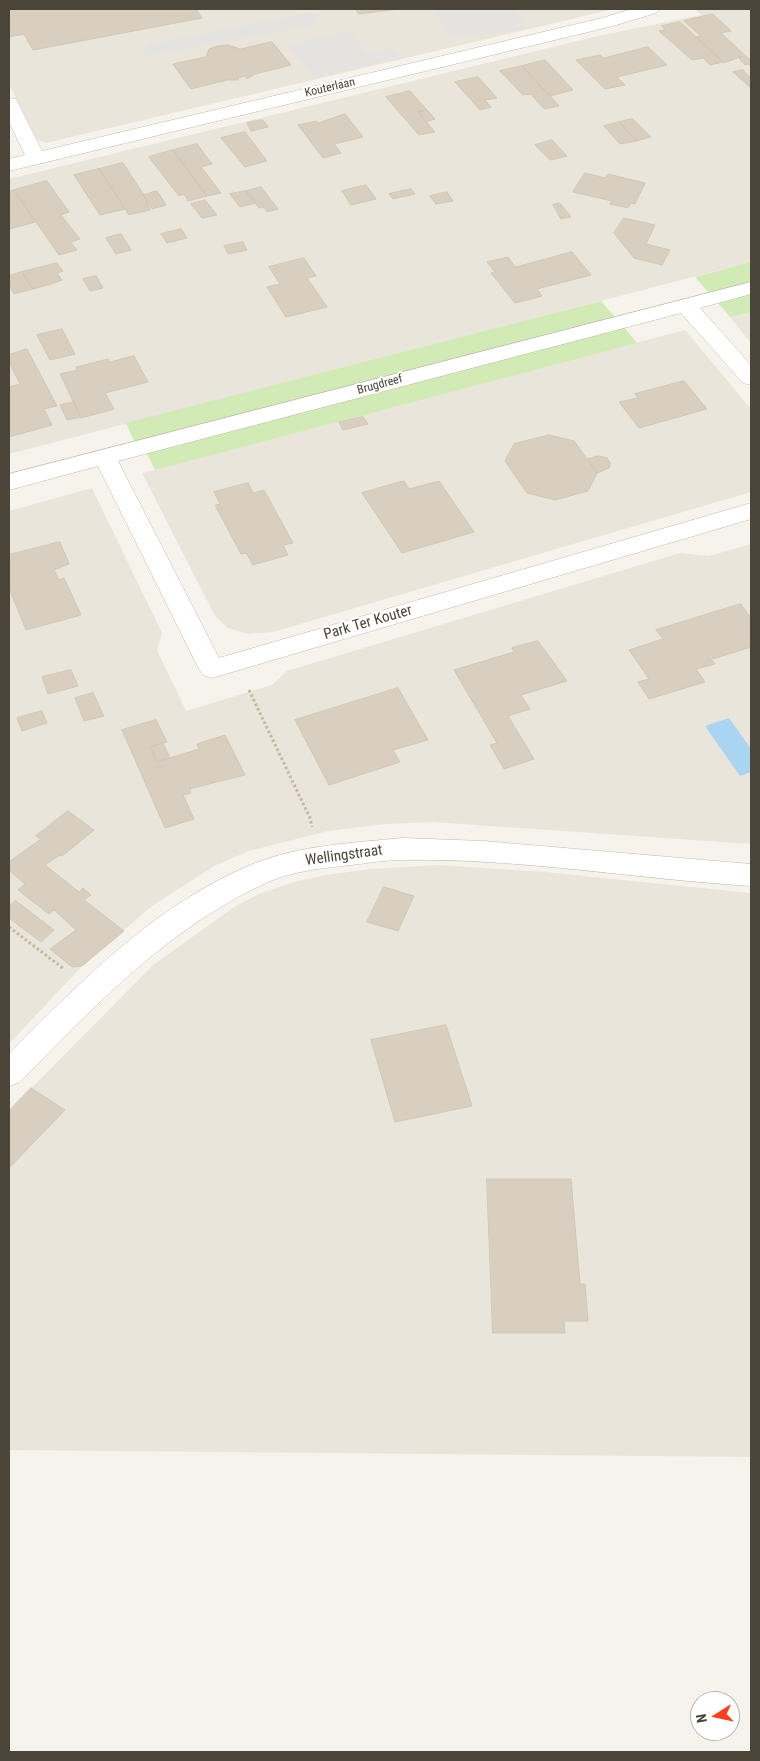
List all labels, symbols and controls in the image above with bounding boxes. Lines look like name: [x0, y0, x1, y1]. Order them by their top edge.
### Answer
street label: Kouterlaan: [303, 75, 357, 101]
street label: Brugdreef: [356, 372, 404, 398]
street label: Park Ter Kouter: [322, 602, 414, 644]
street label: Wellingstraat: [304, 842, 384, 870]
north arrow: [690, 1691, 740, 1741]
text: N: [693, 1713, 710, 1724]

